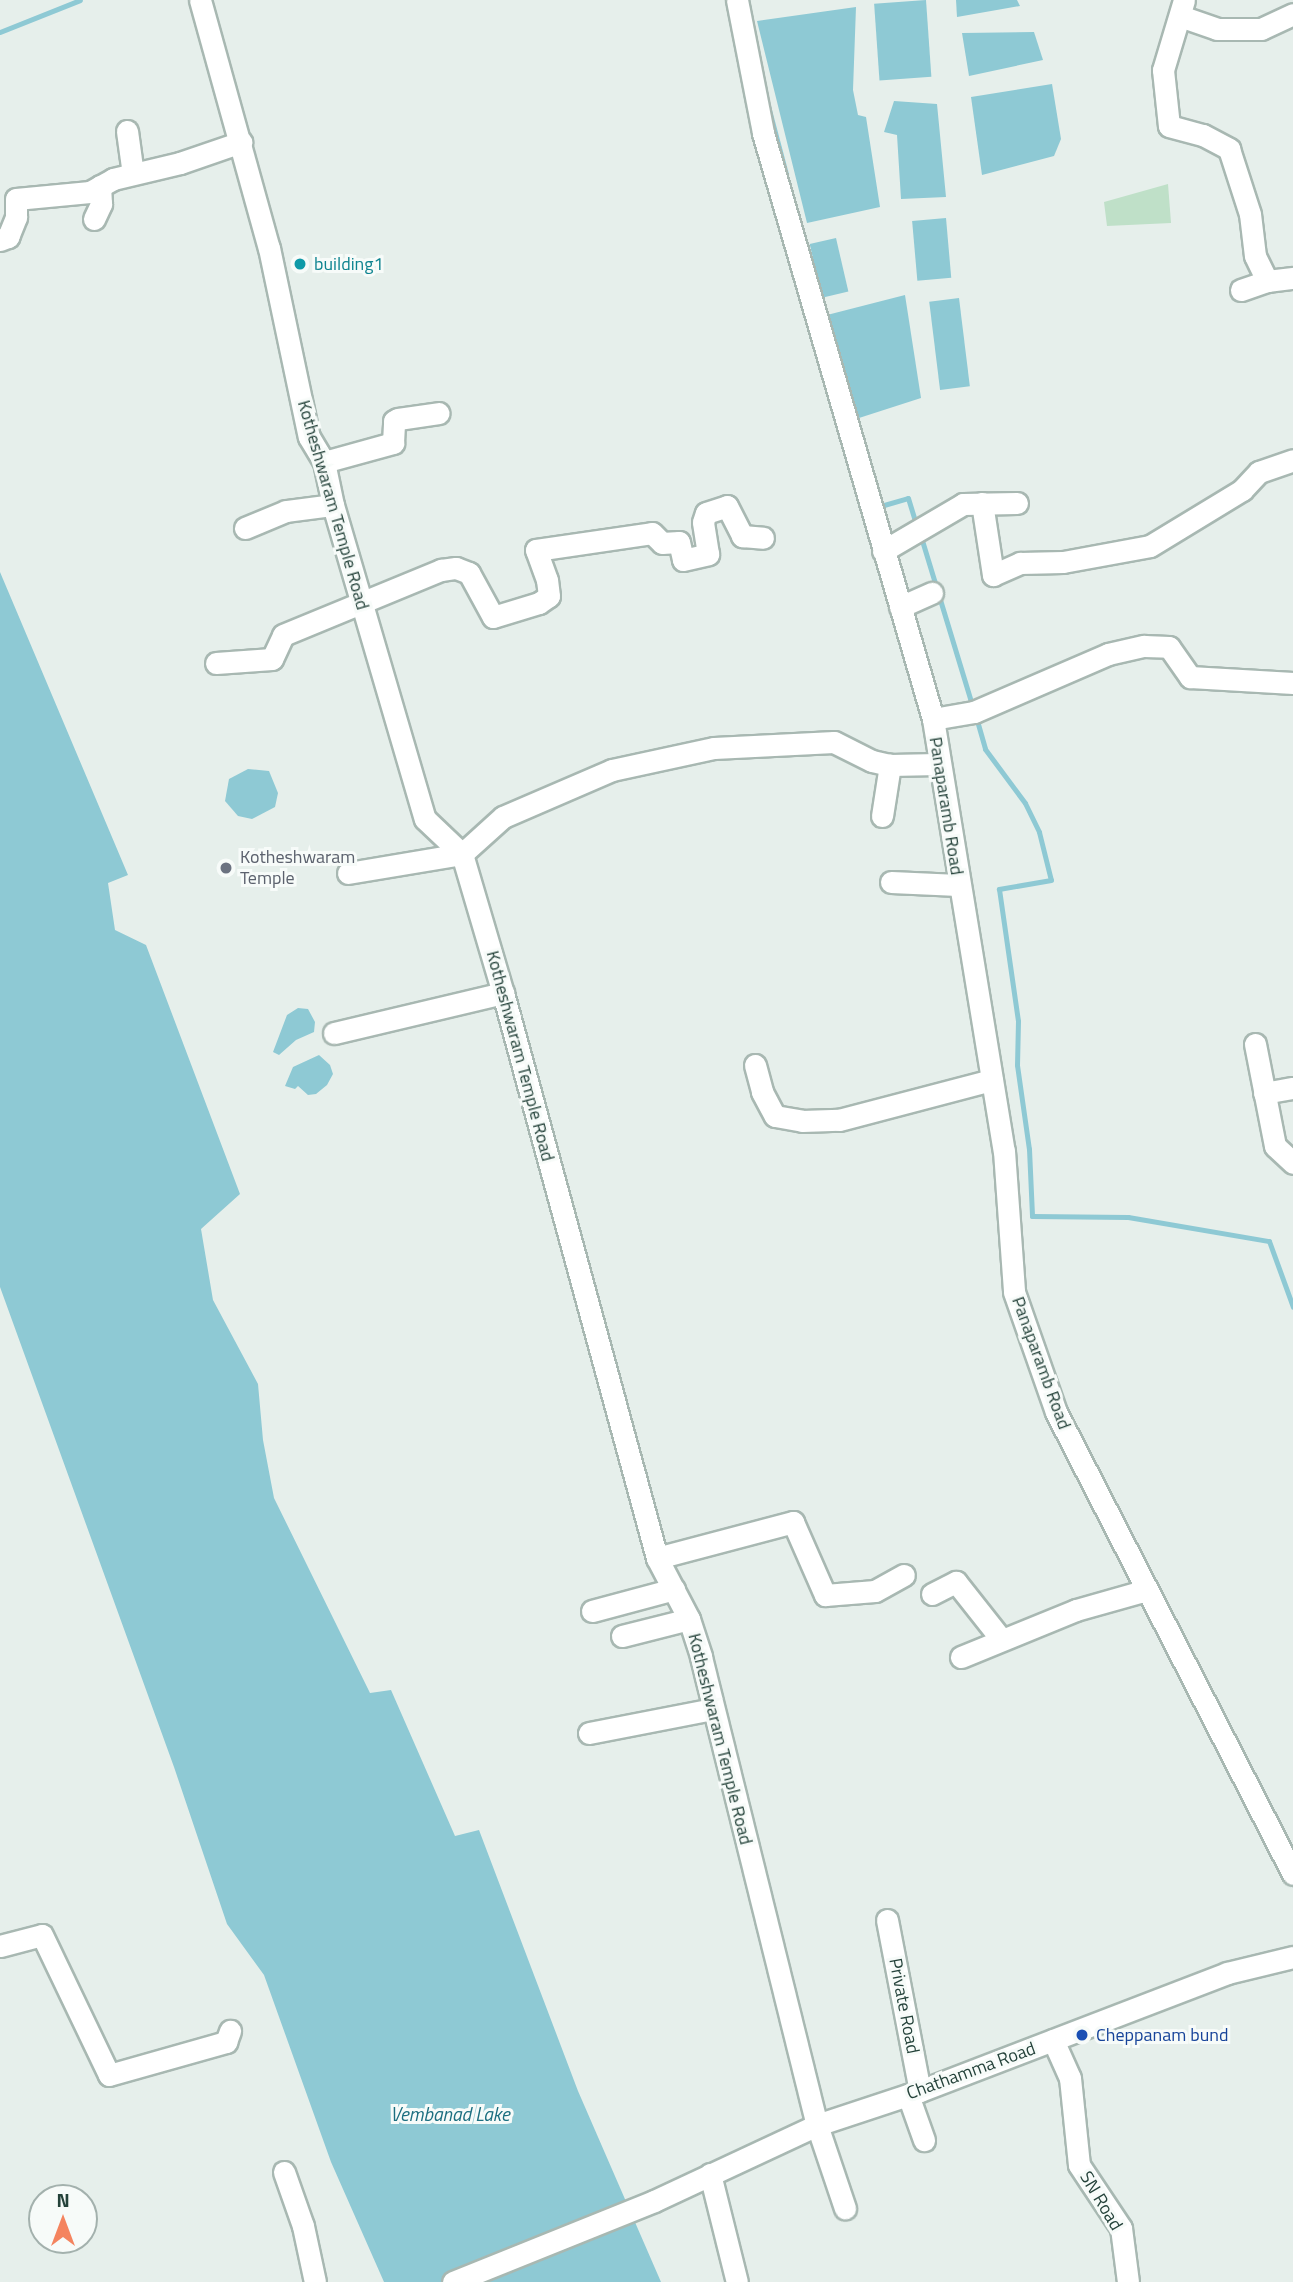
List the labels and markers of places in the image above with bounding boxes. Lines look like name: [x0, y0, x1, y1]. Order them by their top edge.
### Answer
place label: building1: [314, 253, 384, 275]
marker: building1: [292, 256, 308, 272]
place label: Kotheshwaram Temple: [240, 847, 355, 890]
marker: Kotheshwaram Temple: [218, 860, 234, 876]
place label: Cheppanam bund: [1096, 2024, 1228, 2046]
marker: Cheppanam bund: [1074, 2027, 1090, 2043]

